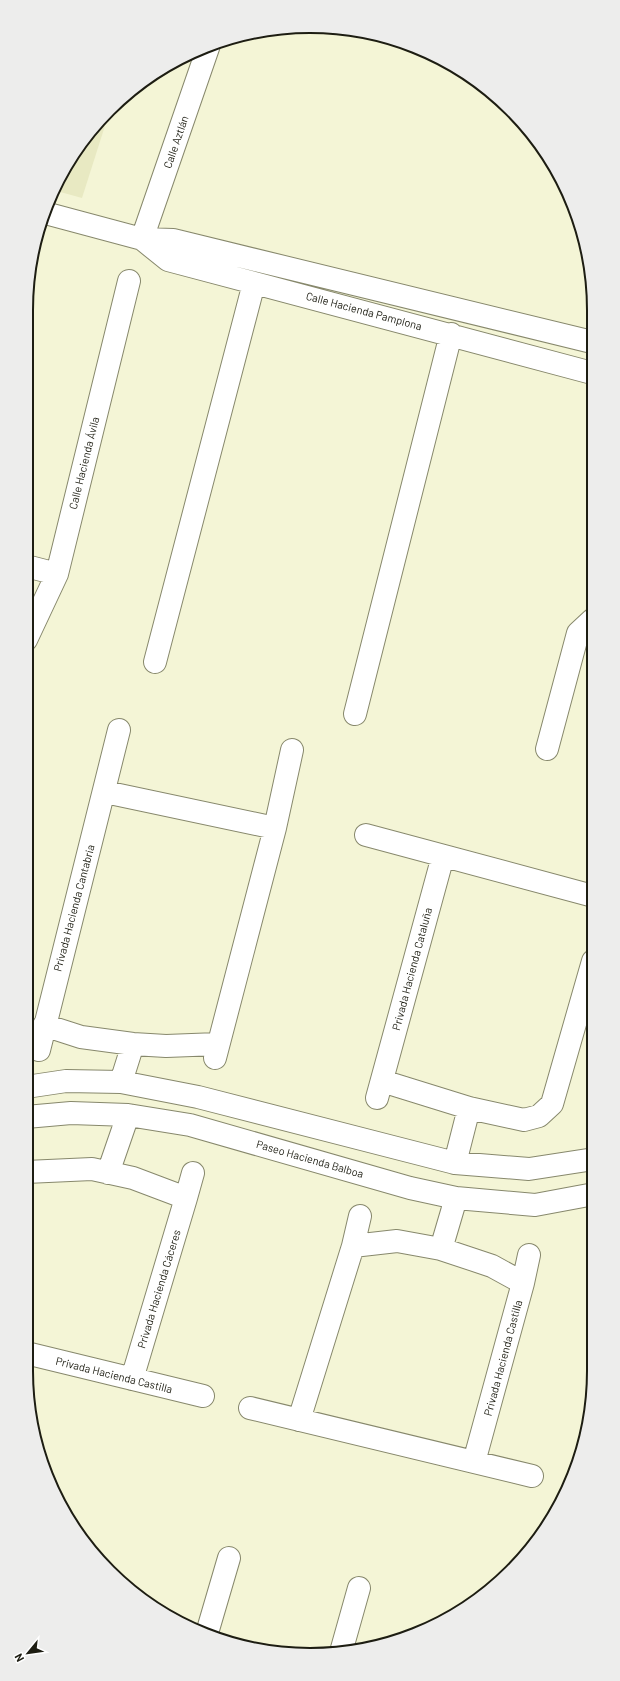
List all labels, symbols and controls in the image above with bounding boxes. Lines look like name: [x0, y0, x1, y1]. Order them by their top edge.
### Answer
street label: Calle Aztlán: [160, 114, 191, 170]
street label: Calle Hacienda Pamplona: [305, 289, 424, 332]
street label: Calle Hacienda Ávila: [66, 415, 101, 510]
street label: Privada Hacienda Cantabria: [50, 843, 97, 973]
street label: Privada Hacienda Cataluña: [389, 906, 434, 1032]
street label: Paseo Hacienda Balboa: [255, 1137, 365, 1180]
street label: Privada Hacienda Cáceres: [134, 1228, 183, 1350]
street label: Privada Hacienda Castilla: [481, 1298, 524, 1417]
street label: Privada Hacienda Castilla: [54, 1354, 174, 1395]
north arrow: [8, 1633, 48, 1673]
text: N: [11, 1652, 26, 1664]

